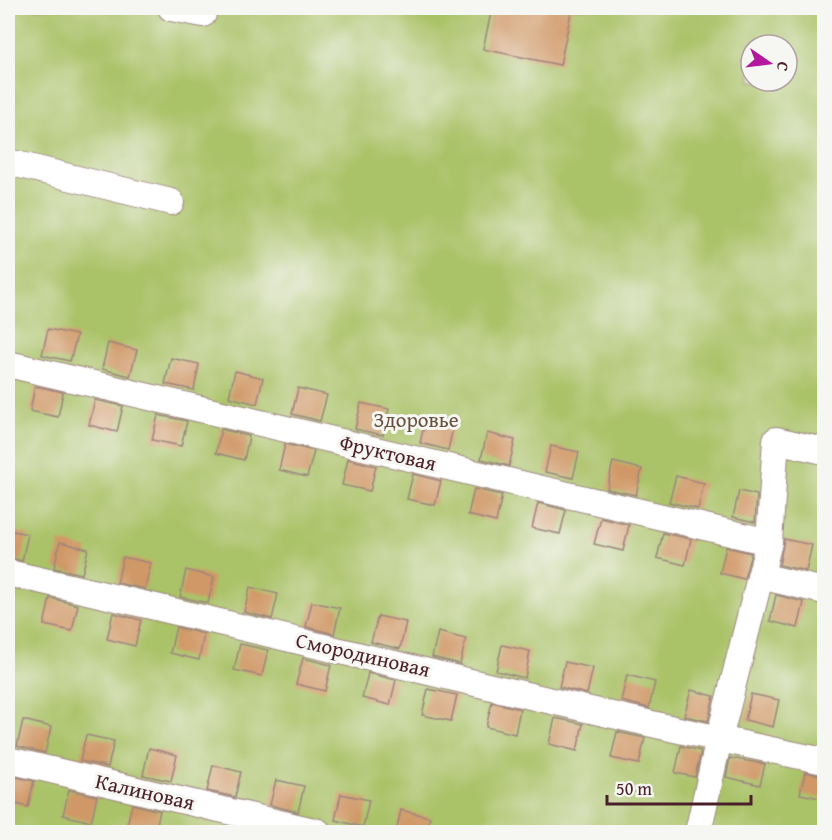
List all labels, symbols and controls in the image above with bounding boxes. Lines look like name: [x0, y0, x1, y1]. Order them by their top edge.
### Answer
north arrow: [739, 33, 799, 93]
text: С: [771, 59, 796, 74]
park label: Здоровье: [373, 404, 459, 435]
street label: Фруктовая: [337, 426, 440, 479]
street label: Смородиновая: [293, 624, 434, 685]
street label: Калиновая: [93, 765, 198, 818]
scale bar: [607, 768, 751, 806]
text: 50 m: [616, 775, 652, 802]

